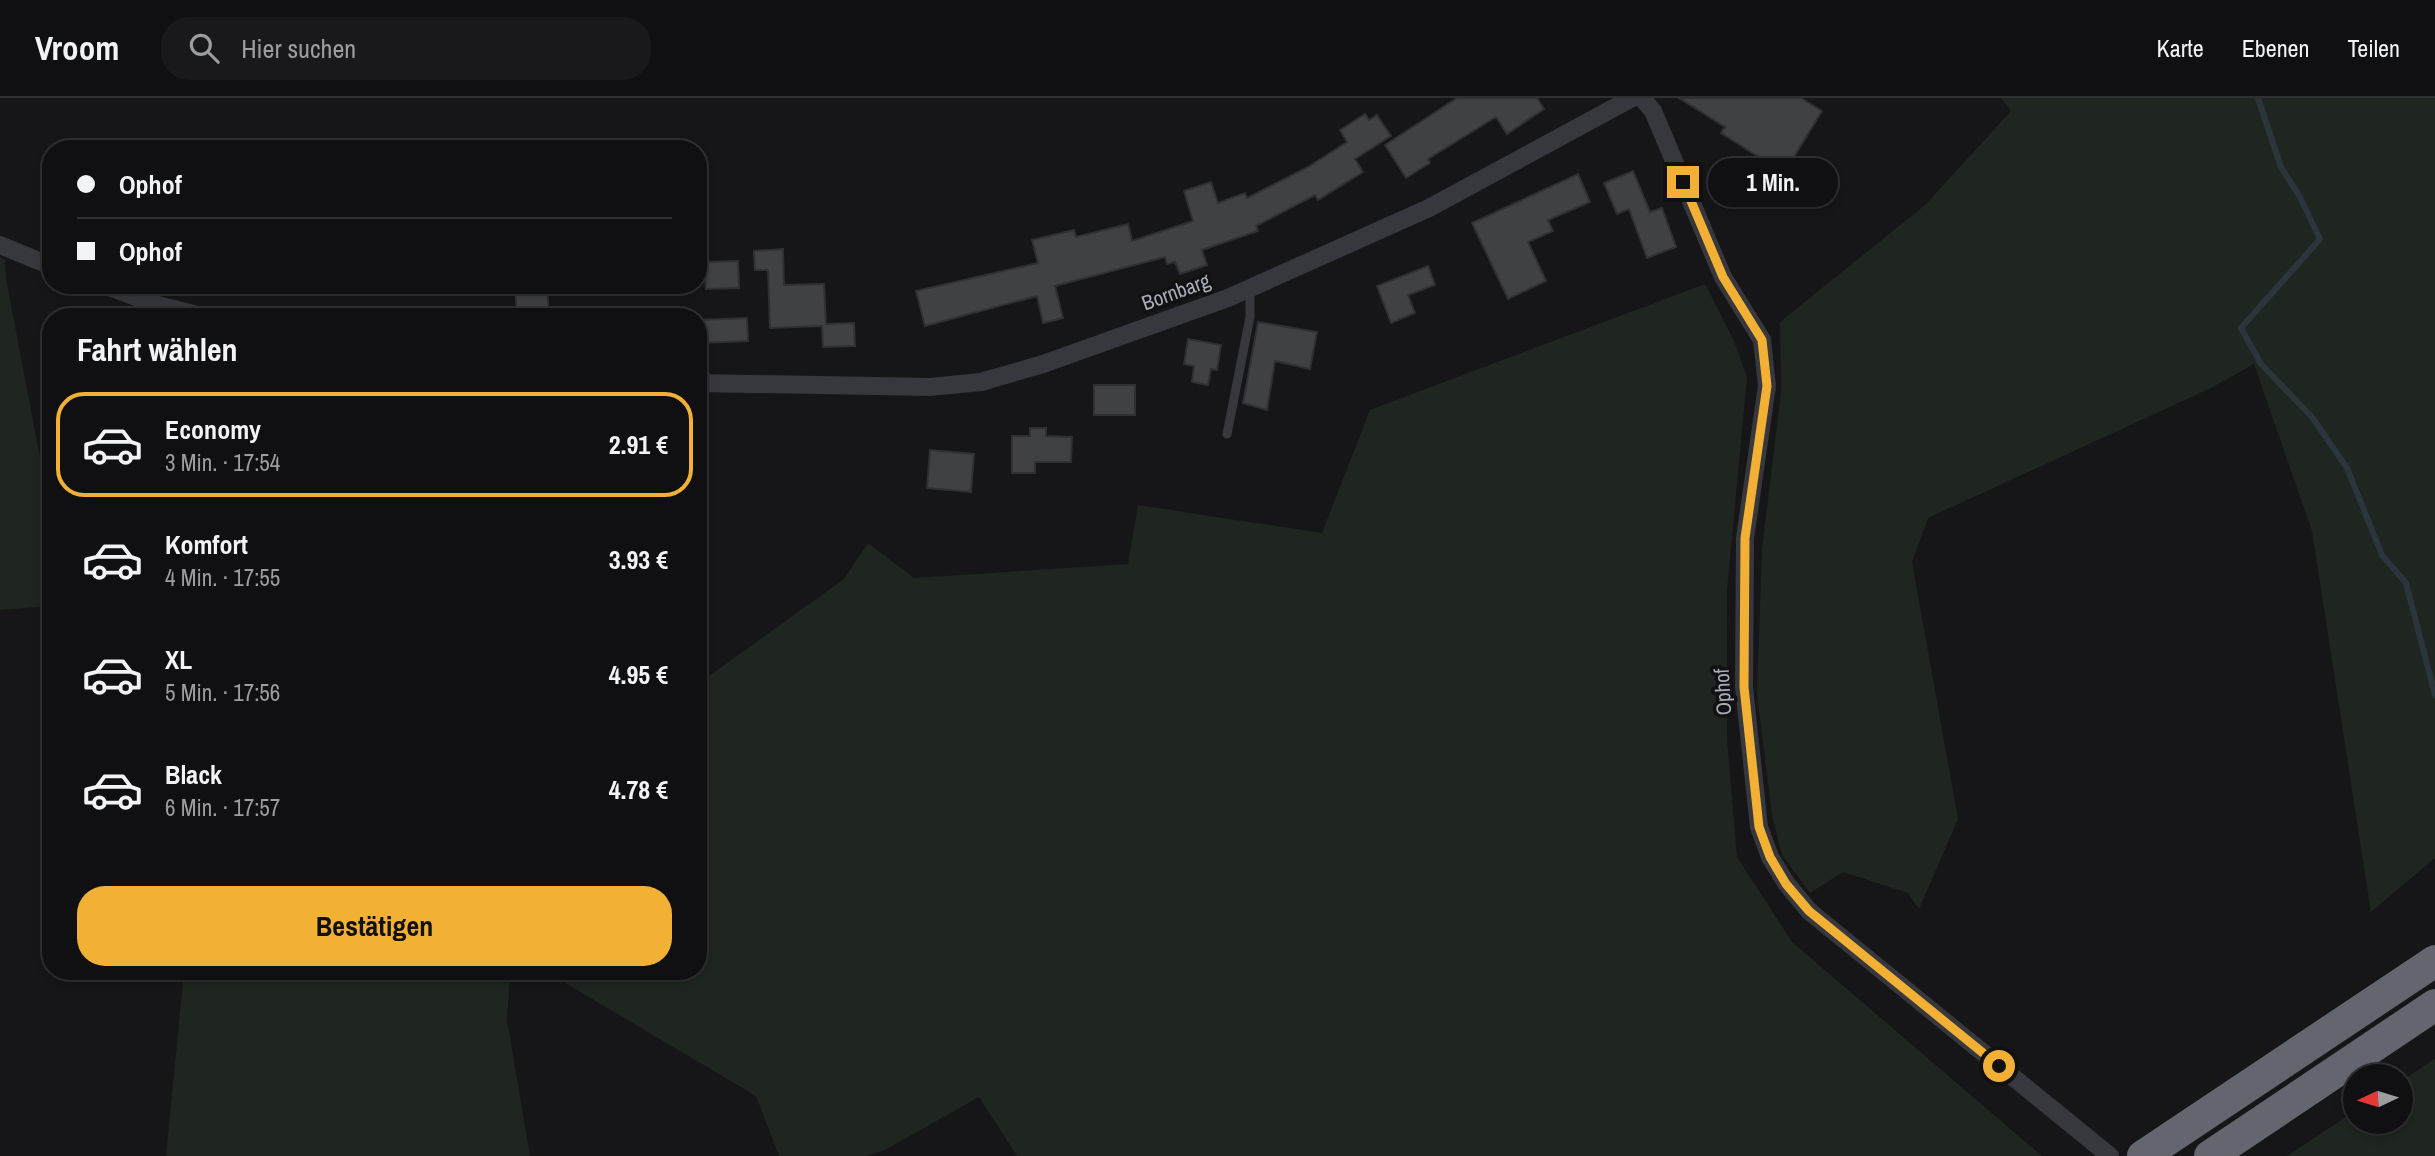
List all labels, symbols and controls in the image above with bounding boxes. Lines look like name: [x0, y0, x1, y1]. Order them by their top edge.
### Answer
search box: [161, 17, 651, 80]
text: Vroom: [35, 26, 119, 70]
icon: search: [185, 29, 223, 67]
text: Hier suchen: [241, 31, 356, 66]
text: Karte: [2157, 32, 2204, 64]
text: Ebenen: [2242, 32, 2309, 64]
text: Teilen: [2347, 32, 2400, 64]
callout: 1 Min.: [1708, 158, 1837, 206]
route end: [1667, 166, 1699, 198]
text: Ophof: [119, 167, 182, 202]
text: 1 Min.: [1746, 167, 1800, 198]
text: Ophof: [119, 234, 182, 269]
street label: Bornbarg: [1138, 266, 1214, 317]
text: Fahrt wählen: [77, 328, 238, 371]
text: Economy: [165, 412, 261, 447]
icon: car: [81, 413, 144, 476]
text: 2.91 €: [609, 427, 668, 462]
text: 3 Min. · 17:54: [165, 447, 280, 478]
text: Komfort: [165, 527, 248, 562]
icon: car: [81, 528, 144, 591]
text: 3.93 €: [609, 542, 668, 577]
text: 4 Min. · 17:55: [165, 562, 280, 593]
text: XL: [165, 642, 192, 677]
icon: car: [81, 643, 144, 706]
text: 4.95 €: [609, 657, 668, 692]
street label: Ophof: [1707, 668, 1738, 716]
text: 5 Min. · 17:56: [165, 677, 280, 708]
text: Black: [165, 757, 222, 792]
icon: car: [81, 758, 144, 821]
text: 4.78 €: [609, 772, 668, 807]
text: 6 Min. · 17:57: [165, 792, 280, 823]
button: Bestätigen: [77, 886, 672, 966]
route start: [1983, 1050, 2015, 1082]
north arrow: [2343, 1064, 2413, 1134]
map controls: [2343, 1064, 2413, 1134]

